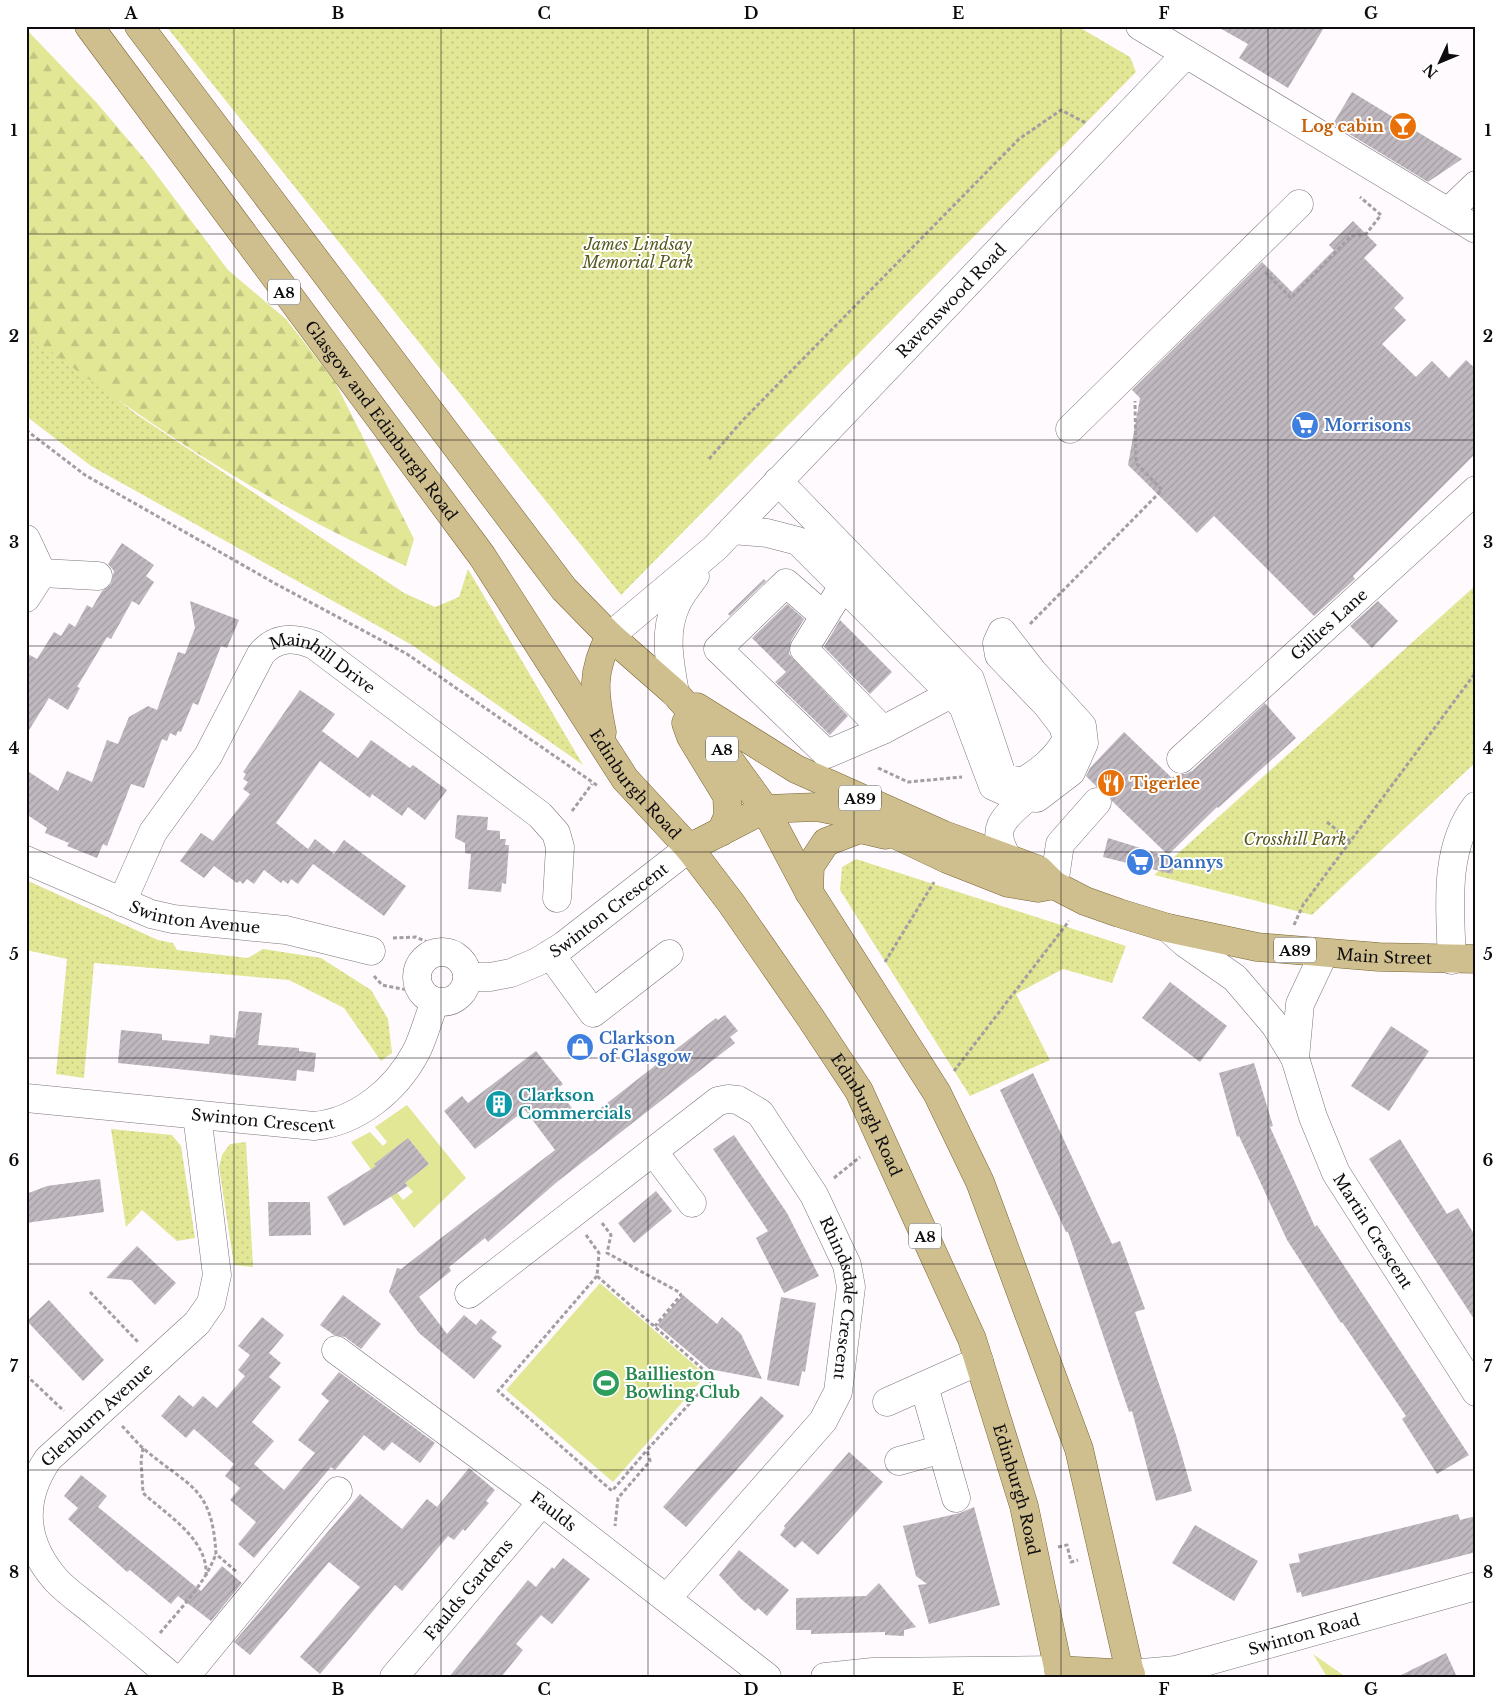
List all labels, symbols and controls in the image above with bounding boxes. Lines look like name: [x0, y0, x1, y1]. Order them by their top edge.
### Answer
text: A: [124, 3, 139, 23]
text: B: [332, 3, 345, 23]
text: C: [537, 3, 551, 23]
text: D: [744, 3, 758, 23]
text: E: [952, 3, 964, 23]
text: F: [1158, 3, 1170, 23]
text: G: [1364, 3, 1378, 23]
north arrow: [1414, 38, 1464, 88]
text: N: [1420, 60, 1442, 82]
bar icon: Log cabin: [1388, 111, 1418, 141]
place label: Log cabin: [1301, 116, 1384, 136]
text: 1: [11, 120, 18, 140]
text: 1: [1485, 120, 1492, 140]
park label: James Lindsay Memorial Park: [581, 234, 694, 272]
street label: Ravenswood Road: [892, 239, 1010, 362]
road number: A8: [268, 280, 300, 304]
street label: Glasgow and Edinburgh Road: [301, 317, 462, 524]
text: 2: [9, 326, 19, 346]
text: 2: [1483, 326, 1493, 346]
supermarket icon: Morrisons: [1290, 410, 1320, 440]
place label: Morrisons: [1324, 415, 1411, 435]
text: 3: [9, 532, 19, 552]
text: 3: [1483, 532, 1493, 552]
street label: Gillies Lane: [1286, 584, 1371, 664]
street label: Mainhill Drive: [266, 629, 380, 698]
street label: Edinburgh Road: [586, 725, 686, 843]
road number: A8: [706, 736, 738, 762]
text: 4: [9, 738, 19, 758]
text: 4: [1483, 738, 1493, 758]
restaurant icon: Tigerlee: [1096, 768, 1126, 798]
place label: Tigerlee: [1130, 773, 1200, 793]
road number: A89: [839, 786, 881, 810]
park label: Crosshill Park: [1244, 829, 1346, 849]
supermarket icon: Dannys: [1125, 847, 1155, 877]
place label: Dannys: [1159, 852, 1223, 872]
street label: Swinton Crescent: [546, 858, 672, 962]
street label: Swinton Avenue: [126, 896, 261, 937]
road number: A89: [1274, 938, 1316, 962]
text: 5: [9, 944, 19, 964]
street label: Main Street: [1336, 944, 1432, 968]
text: 5: [1483, 944, 1493, 964]
place label: Clarkson of Glasgow: [599, 1028, 692, 1066]
shop icon: Clarkson of Glasgow: [565, 1032, 595, 1062]
street label: Edinburgh Road: [827, 1049, 906, 1179]
place label: Clarkson Commercials: [518, 1085, 631, 1123]
building icon: Clarkson Commercials: [484, 1089, 514, 1119]
street label: Swinton Crescent: [190, 1104, 337, 1136]
text: 6: [9, 1150, 20, 1170]
text: 6: [1483, 1150, 1494, 1170]
street label: Martin Crescent: [1329, 1170, 1417, 1292]
street label: Rhindsdale Crescent: [816, 1213, 861, 1381]
road number: A8: [909, 1224, 941, 1248]
text: 7: [10, 1356, 19, 1376]
text: 7: [1484, 1356, 1493, 1376]
street label: Glenburn Avenue: [36, 1359, 156, 1471]
place label: Baillieston Bowling Club: [625, 1364, 740, 1402]
sports icon: Baillieston Bowling Club: [591, 1368, 621, 1398]
street label: Edinburgh Road: [989, 1421, 1044, 1557]
street label: Faulds: [527, 1487, 581, 1535]
street label: Faulds Gardens: [420, 1535, 517, 1644]
text: 8: [9, 1562, 19, 1582]
text: 8: [1483, 1562, 1493, 1582]
street label: Swinton Road: [1246, 1609, 1362, 1659]
text: A: [124, 1679, 139, 1699]
text: B: [332, 1679, 345, 1699]
text: C: [537, 1679, 551, 1699]
text: D: [744, 1679, 758, 1699]
text: E: [952, 1679, 964, 1699]
text: F: [1158, 1679, 1170, 1699]
text: G: [1364, 1679, 1378, 1699]

